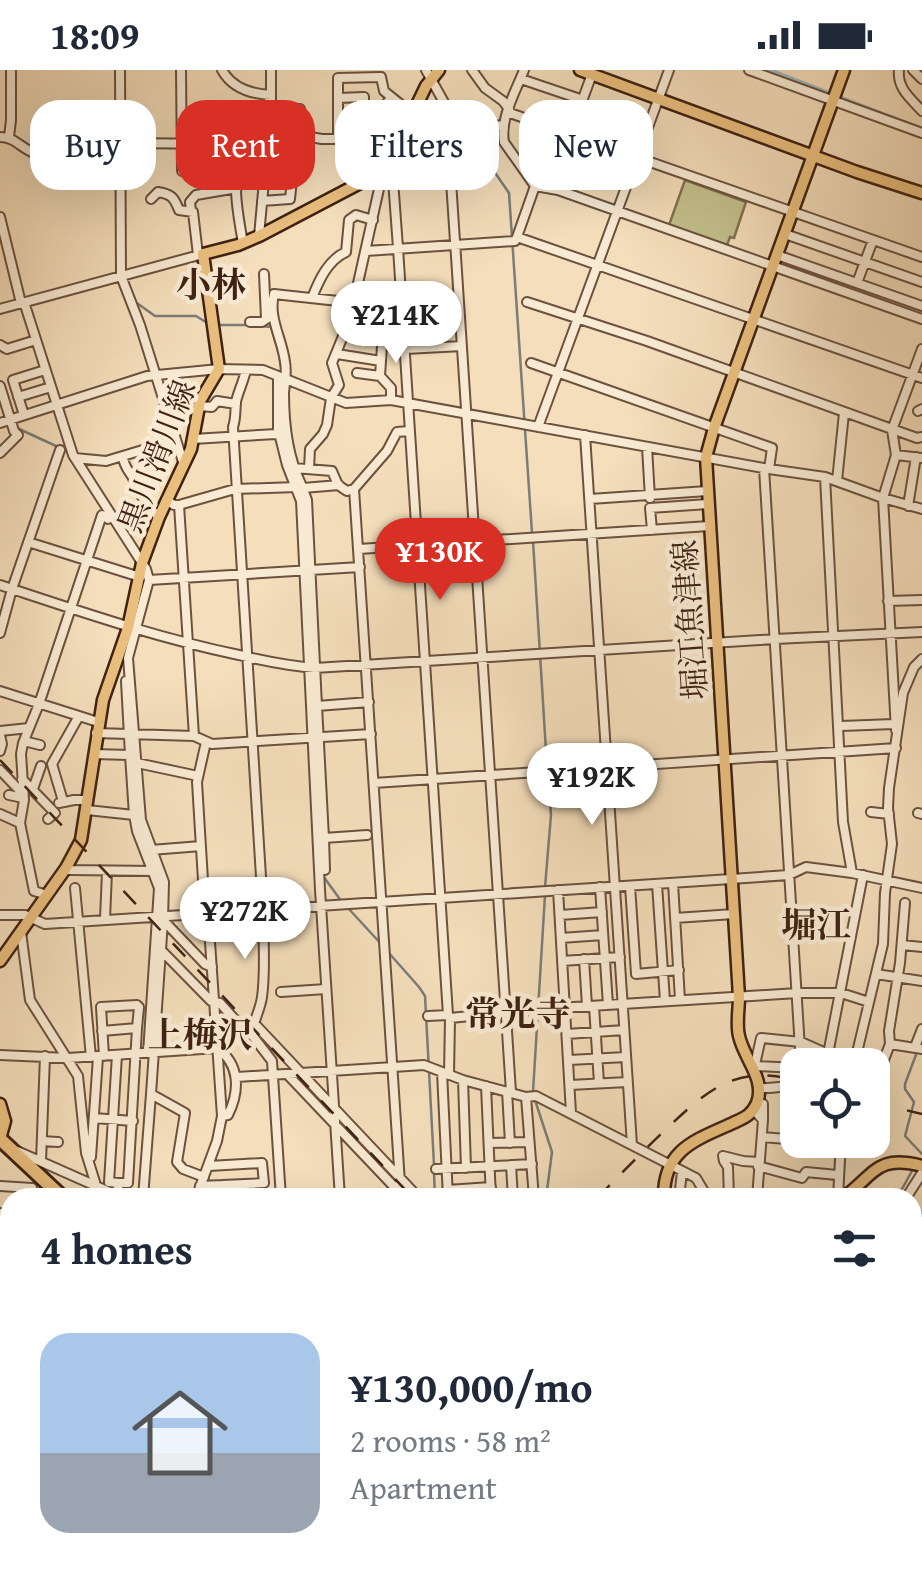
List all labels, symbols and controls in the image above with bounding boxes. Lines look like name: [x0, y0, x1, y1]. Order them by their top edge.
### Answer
text: 18:09: [50, 7, 140, 63]
chip: Buy: [30, 100, 156, 190]
chip: Rent: [176, 100, 315, 190]
chip: Filters: [335, 100, 499, 190]
chip: New: [519, 100, 653, 190]
district label: 小林: [176, 259, 246, 310]
pin: ¥214K: [326, 281, 466, 366]
text: ¥214K: [353, 290, 439, 337]
street label: 黒川滑川線: [106, 373, 207, 539]
pin: ¥130K: [370, 518, 510, 603]
text: ¥130K: [397, 527, 483, 574]
street label: 堀江魚津線: [660, 539, 719, 701]
pin: ¥192K: [522, 743, 662, 828]
text: ¥192K: [549, 752, 635, 799]
pin: ¥272K: [175, 877, 315, 962]
text: ¥272K: [202, 886, 288, 933]
district label: 堀江: [781, 899, 851, 950]
district label: 常光寺: [465, 988, 571, 1039]
district label: 上梅沢: [147, 1009, 253, 1060]
map controls: [780, 1048, 890, 1158]
button: locate: [780, 1048, 890, 1158]
text: 4 homes: [40, 1218, 193, 1279]
icon: filters: [827, 1221, 882, 1276]
text: ¥130,000/mo: [350, 1356, 593, 1417]
icon: home: [120, 1373, 240, 1493]
text: 2 rooms · 58 m²: [350, 1417, 551, 1464]
text: Apartment: [350, 1464, 497, 1511]

